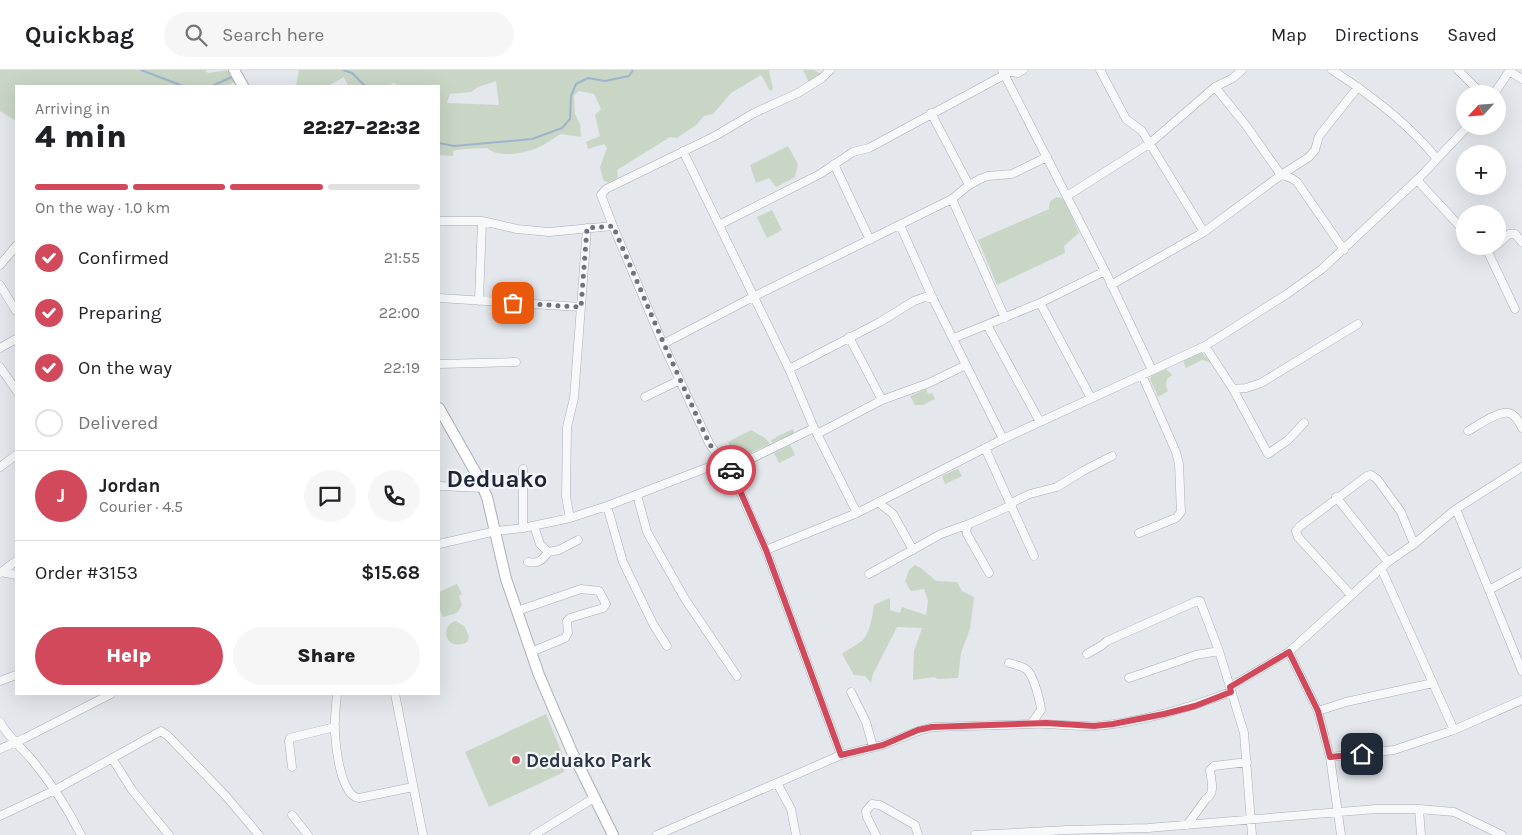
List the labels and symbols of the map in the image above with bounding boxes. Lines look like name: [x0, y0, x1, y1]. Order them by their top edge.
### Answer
north arrow: [1456, 85, 1506, 135]
pin: [492, 282, 534, 324]
courier: [706, 445, 756, 495]
district label: Deduako: [447, 465, 547, 493]
pin: [1341, 733, 1383, 775]
place label: Deduako Park: [526, 750, 651, 772]
marker: Deduako Park: [510, 754, 522, 766]

